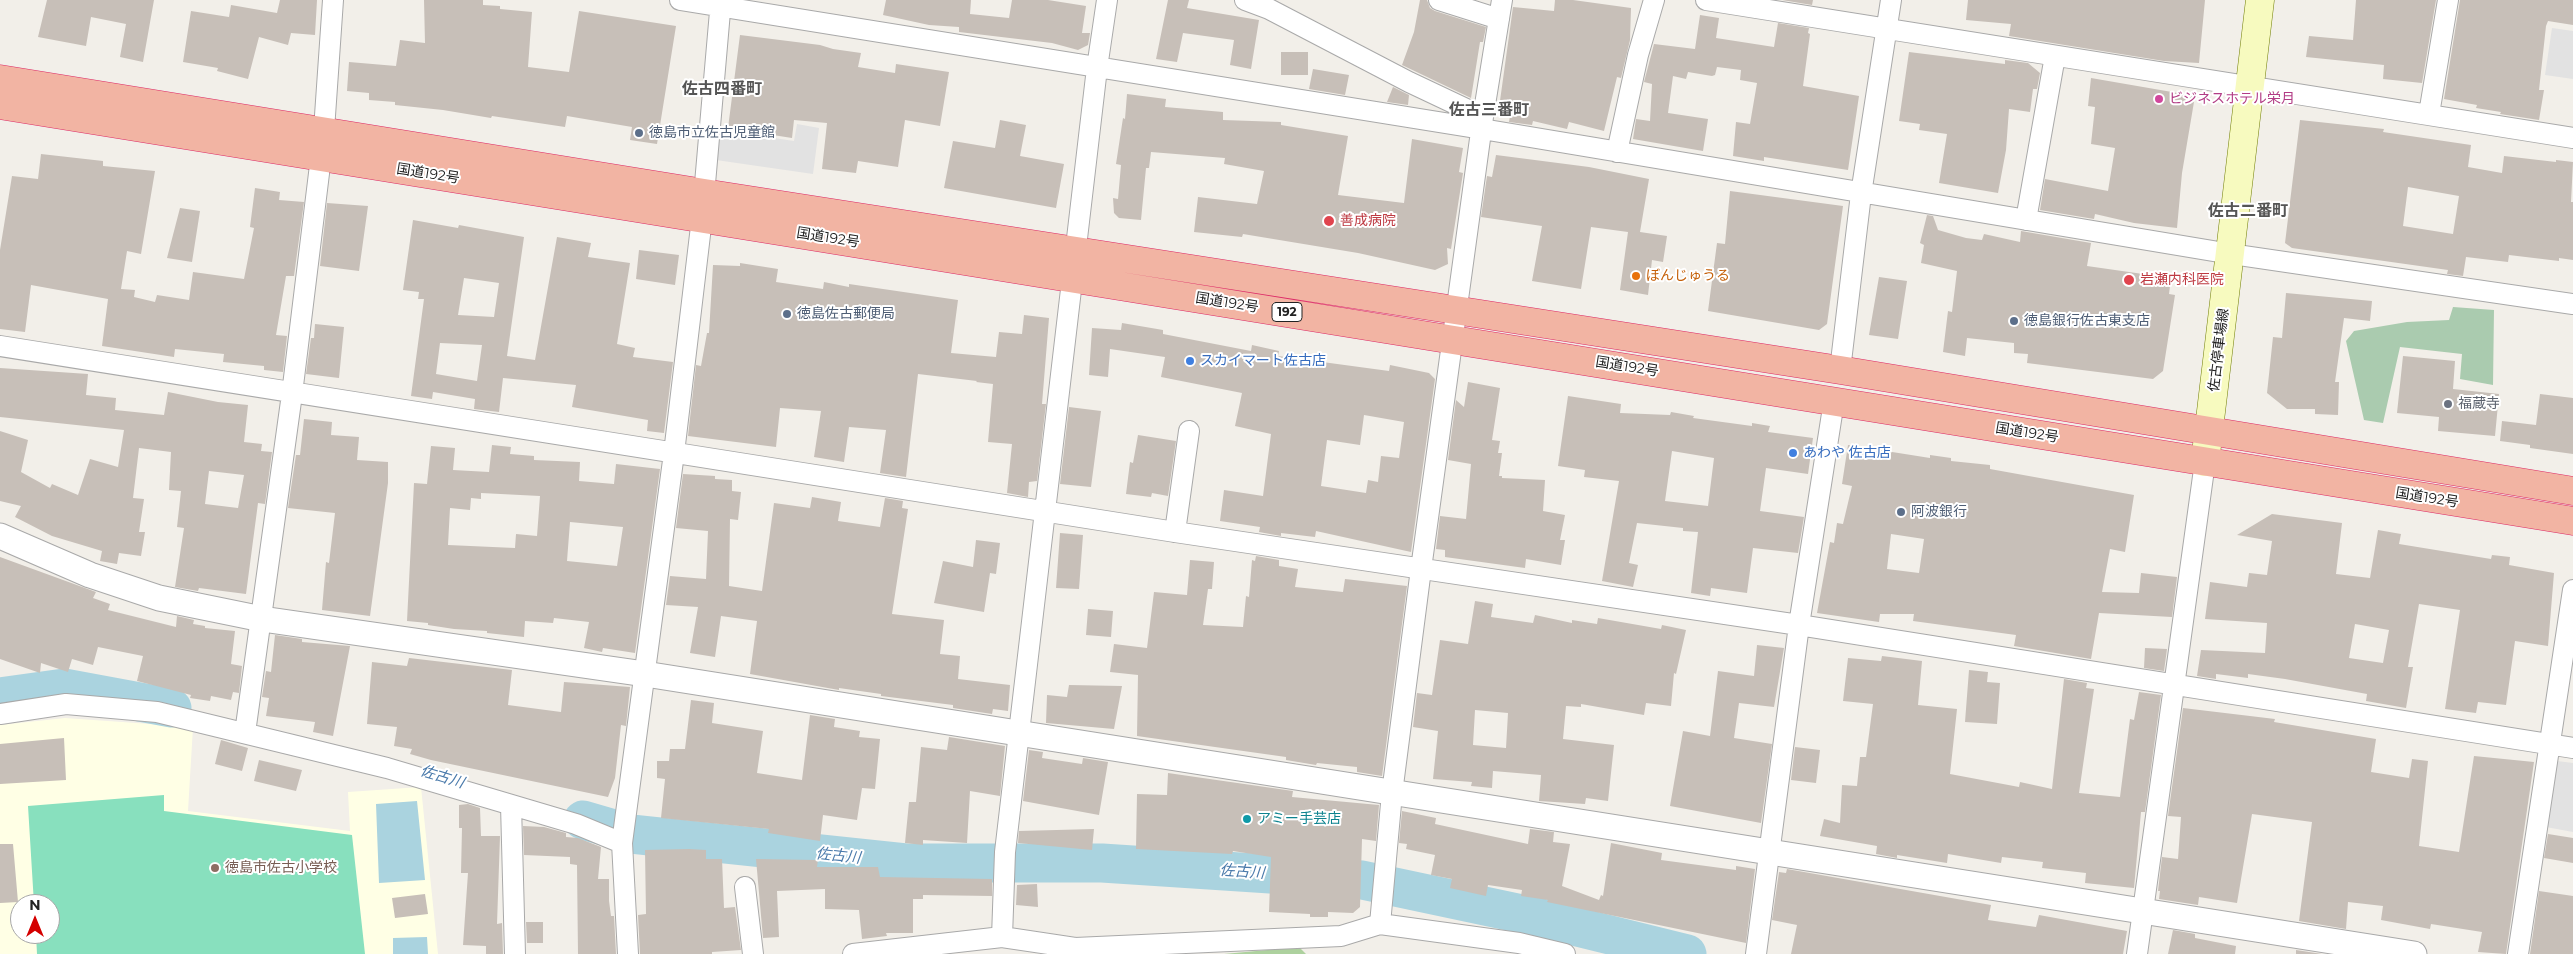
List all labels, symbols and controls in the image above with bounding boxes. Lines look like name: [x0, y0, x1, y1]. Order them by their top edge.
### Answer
district label: 佐古四番町: [682, 79, 762, 99]
place label: ビジネスホテル栄月: [2169, 91, 2295, 107]
marker: ビジネスホテル栄月: [2153, 93, 2165, 105]
district label: 佐古三番町: [1449, 100, 1529, 120]
place label: 徳島市立佐古児童館: [649, 125, 775, 141]
marker: 徳島市立佐古児童館: [633, 127, 645, 139]
street label: 国道192号: [395, 161, 461, 187]
district label: 佐古二番町: [2208, 201, 2288, 221]
place label: 善成病院: [1340, 213, 1396, 229]
marker: 善成病院: [1322, 214, 1336, 228]
street label: 国道192号: [795, 225, 861, 251]
place label: ぼんじゅうる: [1646, 268, 1730, 284]
marker: ぼんじゅうる: [1630, 270, 1642, 282]
place label: 岩瀬内科医院: [2140, 272, 2224, 288]
marker: 岩瀬内科医院: [2122, 273, 2136, 287]
street label: 国道192号: [1194, 290, 1260, 316]
road number: 192: [1272, 302, 1302, 322]
place label: 徳島佐古郵便局: [797, 306, 895, 322]
street label: 佐古停車場線: [2206, 307, 2232, 393]
marker: 徳島佐古郵便局: [781, 308, 793, 320]
place label: 徳島銀行佐古東支店: [2024, 313, 2150, 329]
marker: 徳島銀行佐古東支店: [2008, 315, 2020, 327]
place label: スカイマート佐古店: [1200, 353, 1326, 369]
street label: 国道192号: [1594, 354, 1660, 380]
marker: スカイマート佐古店: [1184, 355, 1196, 367]
place label: 福蔵寺: [2458, 396, 2500, 412]
marker: 福蔵寺: [2442, 398, 2454, 410]
street label: 国道192号: [1994, 420, 2060, 446]
place label: あわや 佐古店: [1803, 445, 1891, 461]
marker: あわや 佐古店: [1787, 447, 1799, 459]
street label: 国道192号: [2394, 485, 2460, 511]
place label: 阿波銀行: [1911, 504, 1967, 520]
marker: 阿波銀行: [1895, 506, 1907, 518]
water label: 佐古川: [418, 762, 466, 792]
place label: アミー手芸店: [1257, 811, 1341, 827]
marker: アミー手芸店: [1241, 813, 1253, 825]
water label: 佐古川: [815, 845, 861, 867]
place label: 徳島市佐古小学校: [225, 860, 337, 876]
water label: 佐古川: [1219, 861, 1265, 883]
marker: 徳島市佐古小学校: [209, 862, 221, 874]
north arrow: [10, 894, 60, 944]
text: N: [29, 896, 41, 914]

